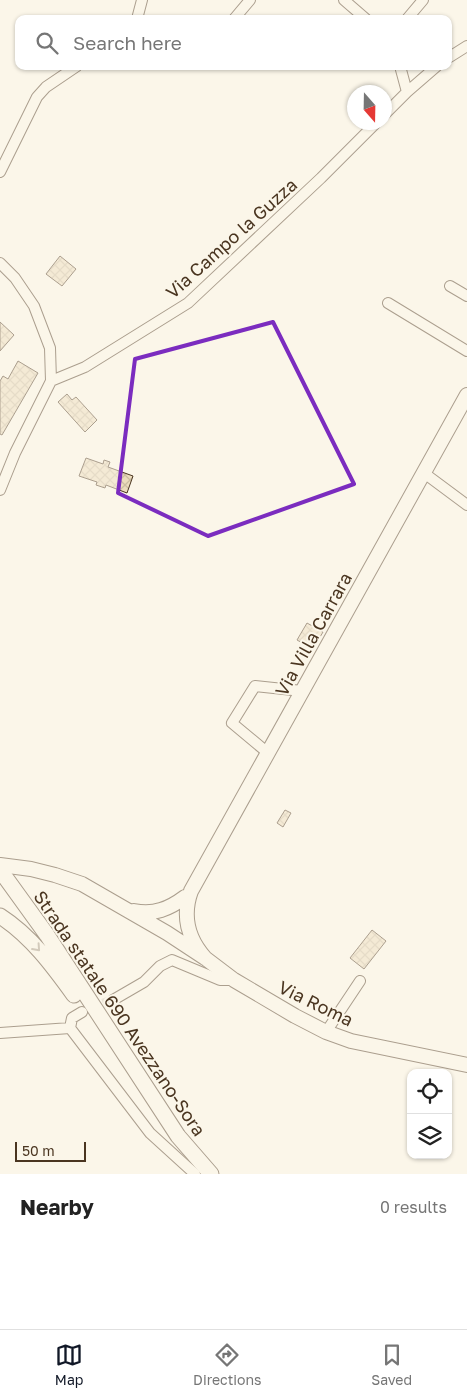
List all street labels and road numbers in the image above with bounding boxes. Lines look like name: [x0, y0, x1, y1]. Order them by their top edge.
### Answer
street label: Via Campo la Guzza: [161, 173, 301, 303]
street label: Via Villa Carrara: [270, 568, 356, 700]
street label: Strada statale 690 Avezzano-Sora: [30, 886, 210, 1140]
street label: Via Roma: [275, 975, 357, 1031]

